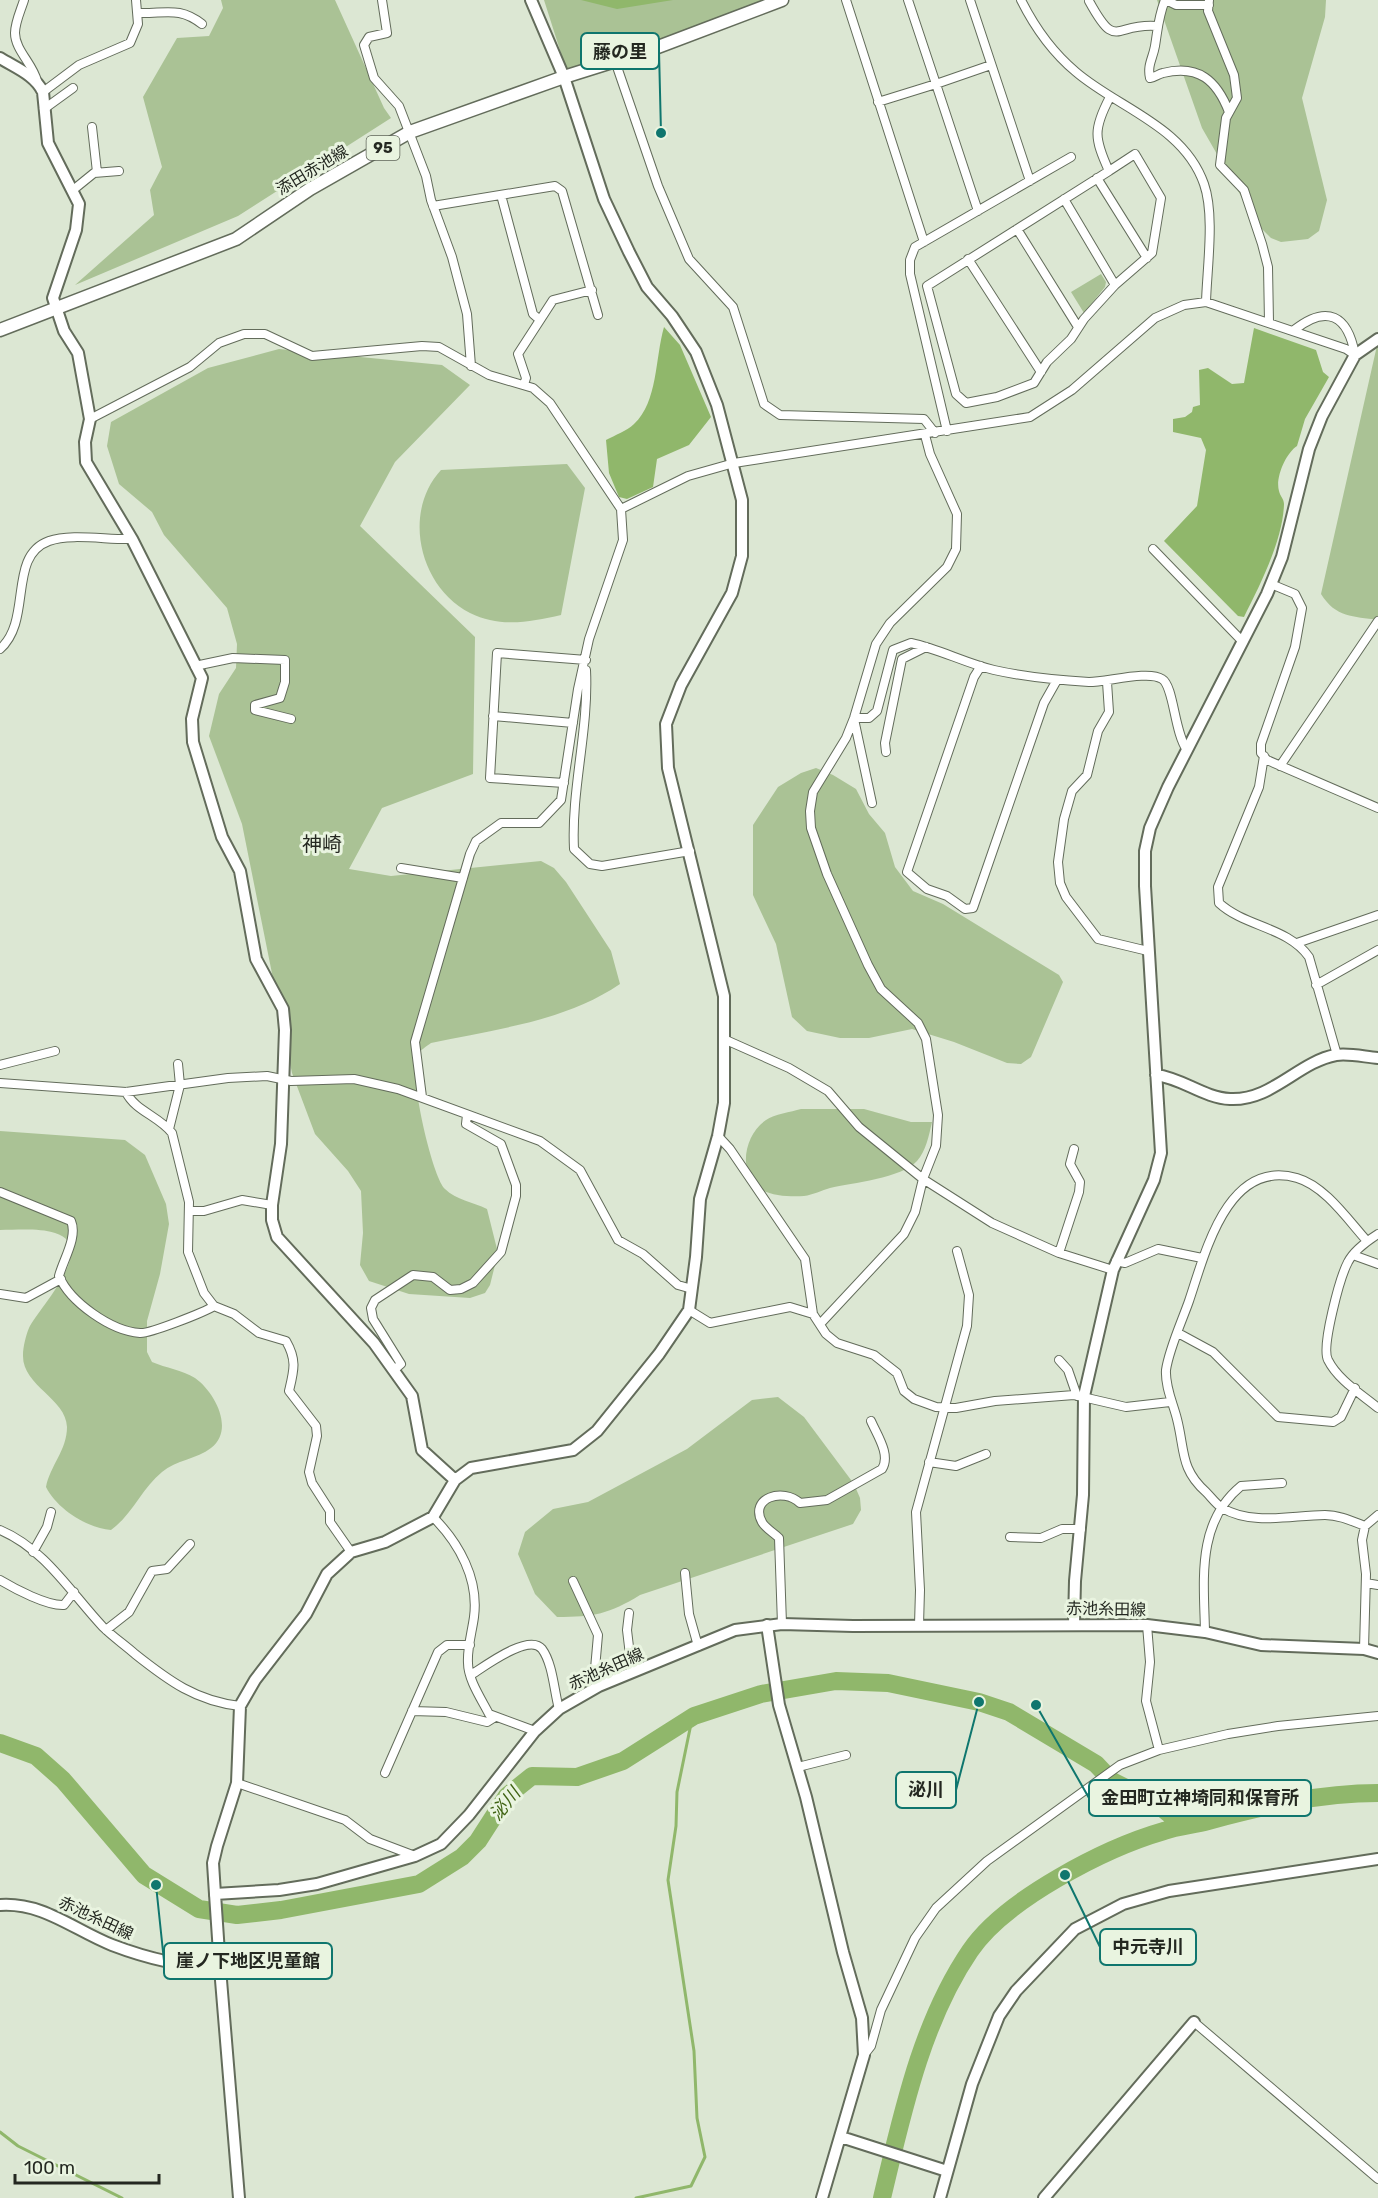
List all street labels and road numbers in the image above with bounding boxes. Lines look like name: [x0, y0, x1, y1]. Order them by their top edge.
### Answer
road number: 95: [366, 136, 400, 160]
street label: 添田赤池線: [273, 141, 351, 199]
street label: 赤池糸田線: [1066, 1599, 1146, 1619]
street label: 赤池糸田線: [566, 1644, 646, 1694]
street label: 赤池糸田線: [56, 1892, 136, 1944]

